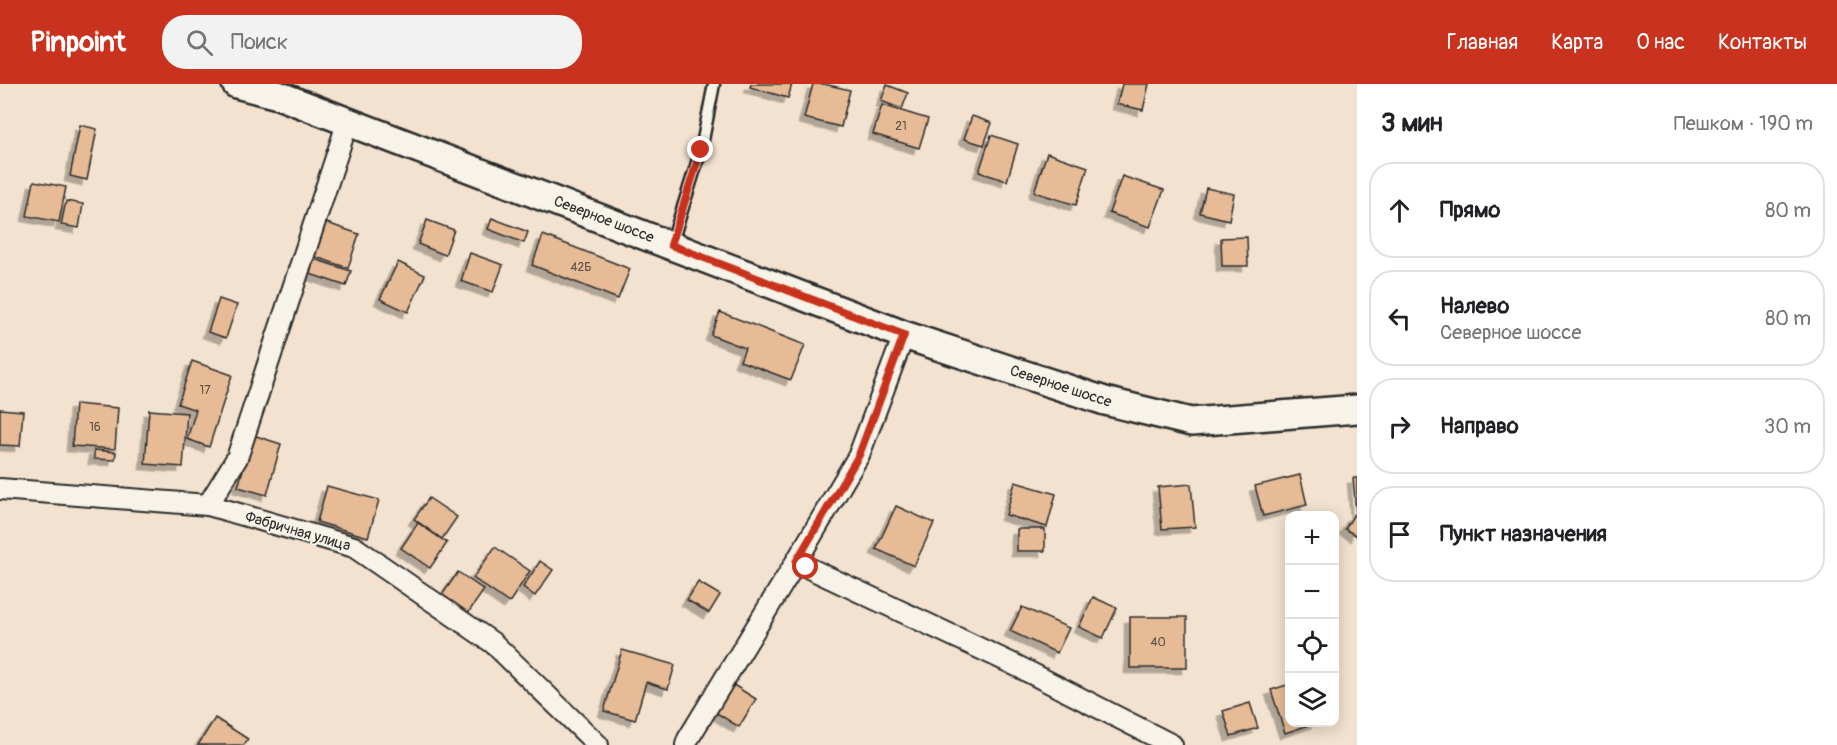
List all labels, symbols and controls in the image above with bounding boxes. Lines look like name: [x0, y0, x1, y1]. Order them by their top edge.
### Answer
search box: [162, 15, 582, 69]
text: Pinpoint: [30, 25, 126, 60]
icon: search: [183, 26, 216, 59]
text: Поиск: [231, 28, 288, 56]
text: Главная: [1447, 29, 1518, 56]
text: Карта: [1551, 29, 1603, 56]
text: О нас: [1636, 29, 1685, 56]
text: Контакты: [1718, 29, 1807, 56]
text: 3 мин: [1381, 107, 1443, 139]
text: Пешком · 190 m: [1674, 111, 1813, 136]
house number: 21: [895, 119, 907, 134]
route end: [687, 136, 713, 162]
street label: Северное шоссе: [551, 192, 657, 248]
icon: ahead: [1383, 194, 1416, 227]
text: Прямо: [1440, 196, 1500, 224]
text: 80 m: [1765, 198, 1811, 223]
house number: 42Б: [571, 260, 591, 275]
text: Налево: [1440, 292, 1509, 320]
icon: left: [1383, 302, 1416, 335]
text: 80 m: [1765, 306, 1811, 331]
text: Северное шоссе: [1440, 320, 1581, 345]
street label: Северное шоссе: [1007, 361, 1115, 412]
house number: 17: [199, 383, 211, 398]
icon: right: [1383, 410, 1416, 443]
text: Направо: [1440, 412, 1519, 440]
text: 30 m: [1764, 414, 1811, 439]
house number: 16: [89, 420, 101, 435]
street label: Фабричная улица: [243, 507, 353, 556]
map controls: [1285, 511, 1339, 727]
button: +: [1285, 511, 1339, 565]
icon: arrive: [1383, 518, 1416, 551]
text: Пункт назначения: [1440, 520, 1607, 548]
route start: [792, 553, 818, 579]
button: −: [1285, 565, 1339, 619]
button: locate: [1285, 619, 1339, 673]
house number: 40: [1150, 635, 1166, 650]
button: layers: [1285, 673, 1339, 727]

